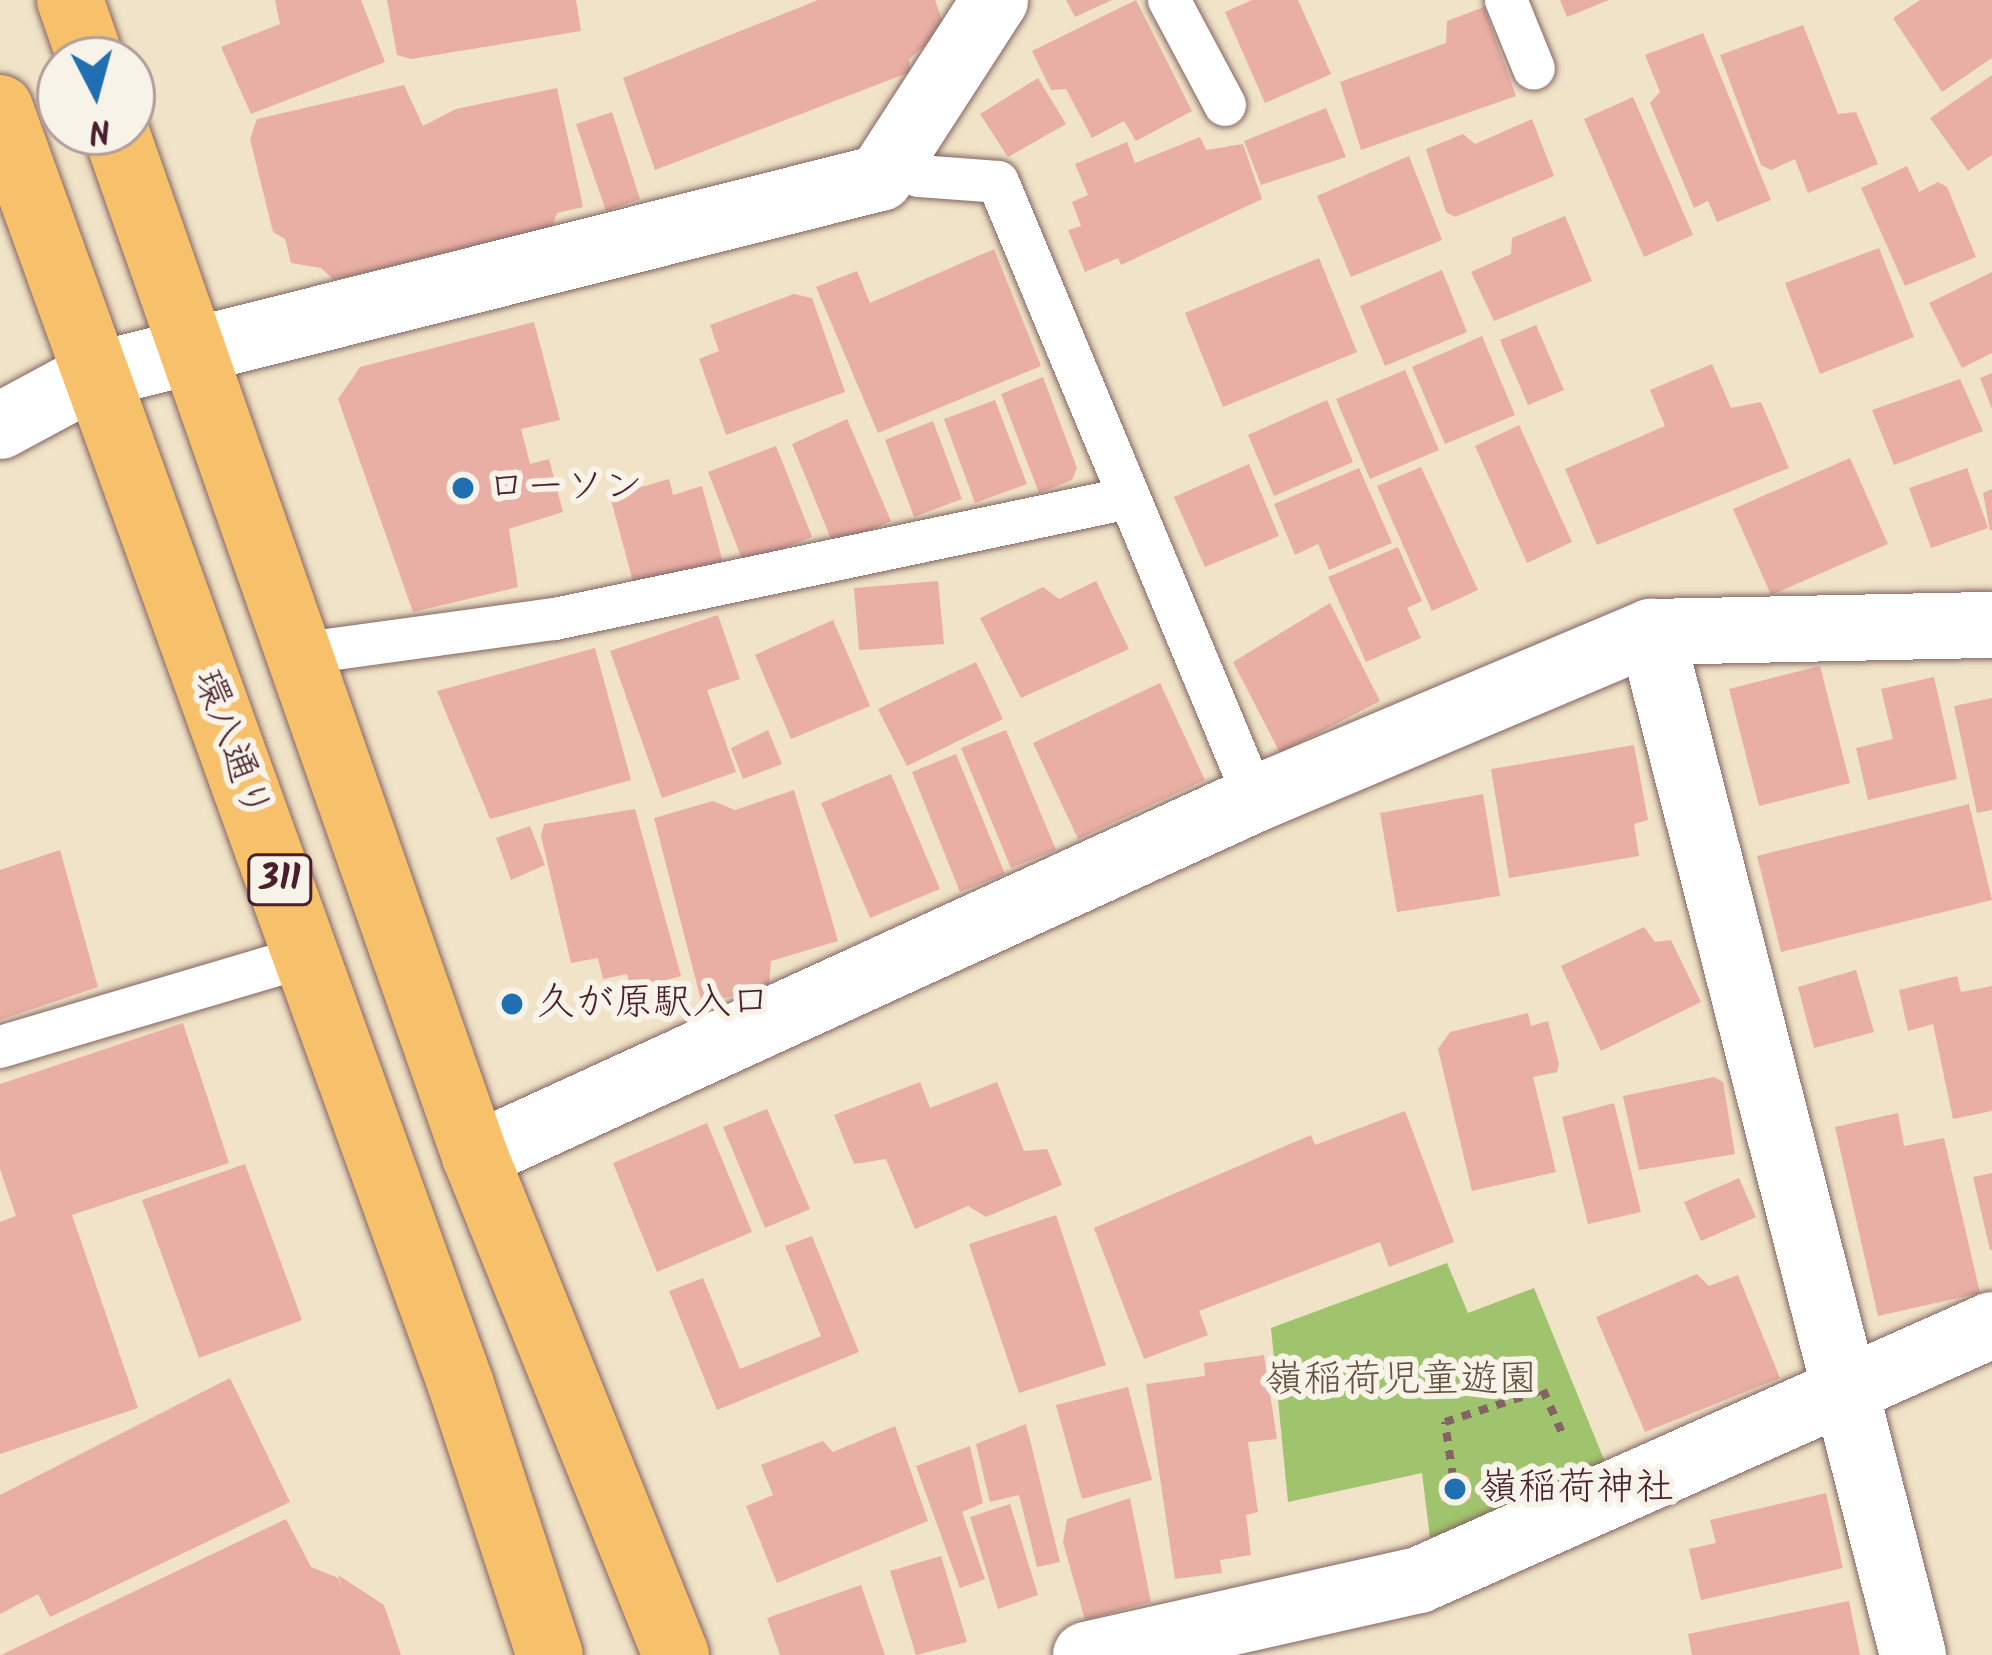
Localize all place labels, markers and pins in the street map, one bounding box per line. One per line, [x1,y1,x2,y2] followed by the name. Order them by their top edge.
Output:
[487,465,643,511] place label: ローソン
[450,475,476,501] marker: ローソン
[536,981,770,1027] place label: 久が原駅入口
[499,991,525,1017] marker: 久が原駅入口
[1479,1466,1674,1512] place label: 嶺稲荷神社
[1442,1476,1468,1502] marker: 嶺稲荷神社

